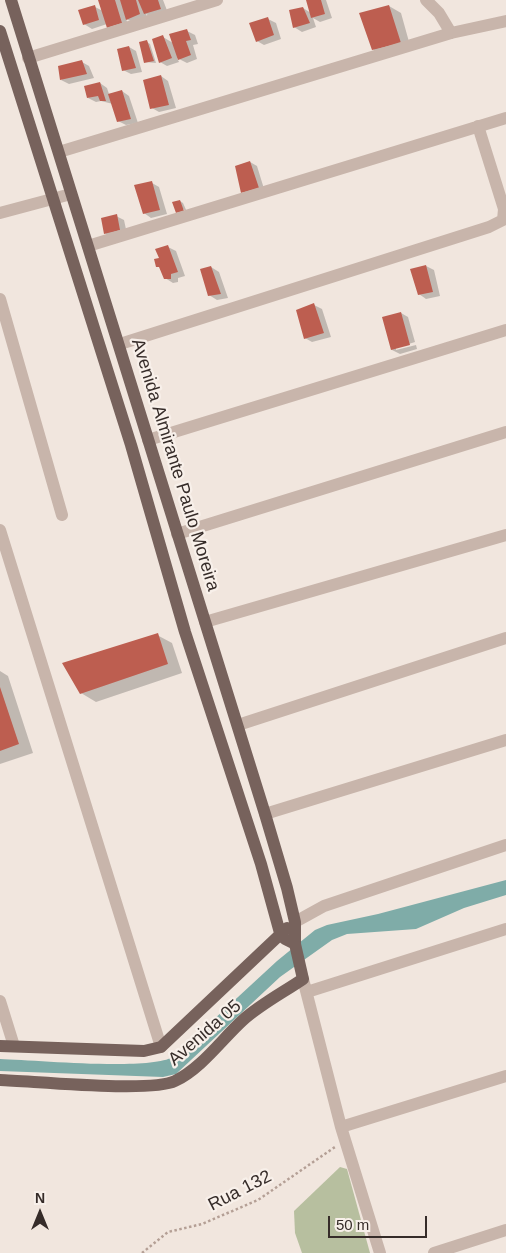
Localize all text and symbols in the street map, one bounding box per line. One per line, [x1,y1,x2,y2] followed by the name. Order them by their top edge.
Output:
[126,336,224,594] street label: Avenida Almirante Paulo Moreira
[164,995,246,1071] street label: Avenida 05
[205,1166,275,1216] street label: Rua 132
[15,1188,65,1238] north arrow
[35,1190,45,1206] text: N
[331,1206,430,1238] scale bar
[336,1216,369,1233] text: 50 m

